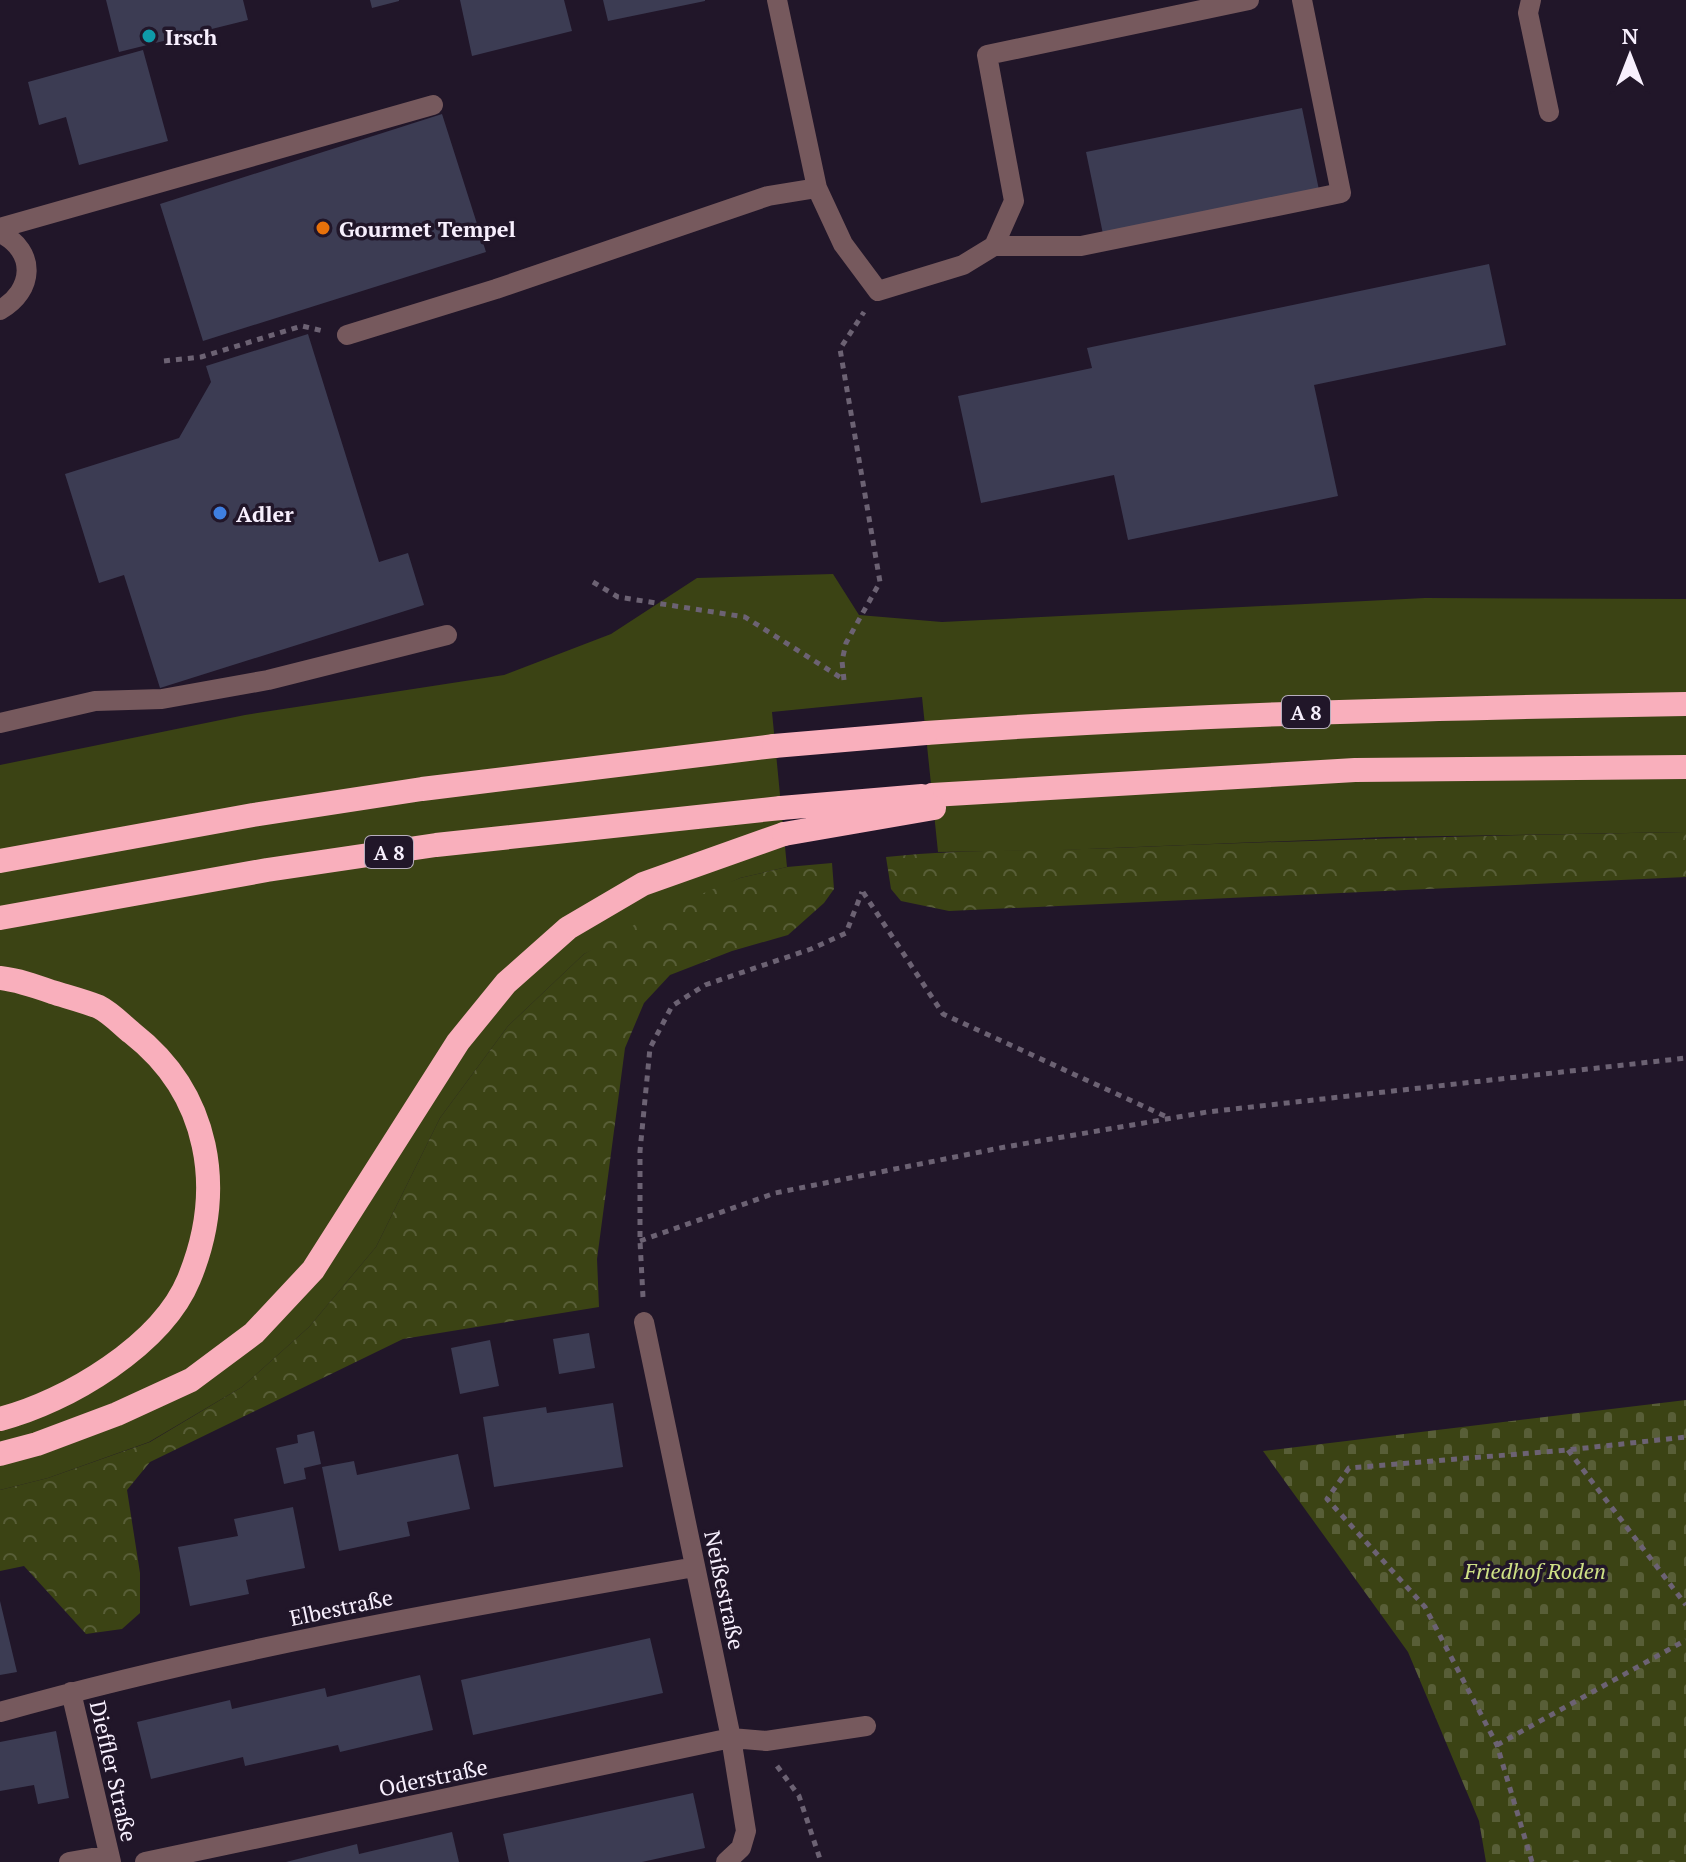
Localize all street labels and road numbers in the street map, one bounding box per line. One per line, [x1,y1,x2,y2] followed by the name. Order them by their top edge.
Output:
[1282,696,1330,728] road number: A 8
[365,836,413,868] road number: A 8
[698,1528,752,1652] street label: Neißestraße
[287,1582,395,1632] street label: Elbestraße
[84,1698,144,1844] street label: Dieffler Straße
[376,1751,490,1803] street label: Oderstraße

